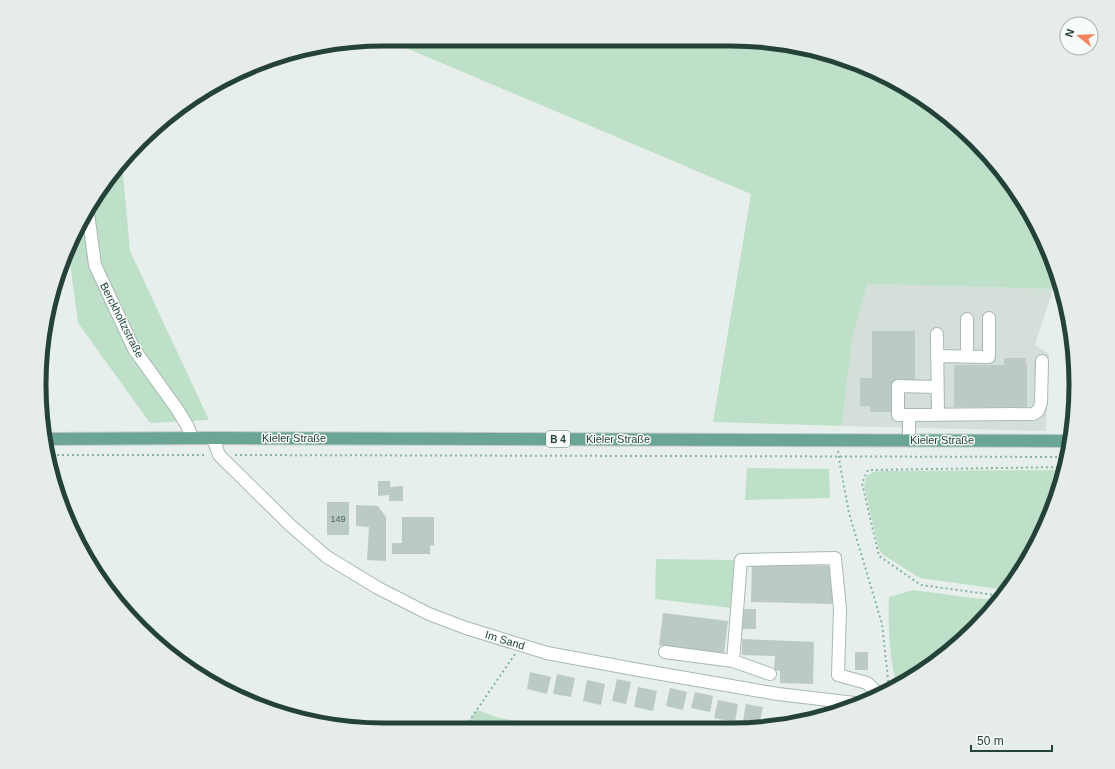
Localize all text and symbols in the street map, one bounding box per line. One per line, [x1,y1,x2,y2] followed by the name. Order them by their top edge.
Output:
[1059,16,1099,56] north arrow
[1063,27,1076,39] text: N
[98,281,146,359] street label: Berckholtzstraße
[546,431,570,447] road number: B 4
[262,432,326,444] street label: Kieler Straße
[586,433,650,445] street label: Kieler Straße
[910,434,974,446] street label: Kieler Straße
[330,514,346,524] house number: 149
[484,628,526,652] street label: Im Sand
[971,727,1052,753] scale bar
[977,734,1004,748] text: 50 m

